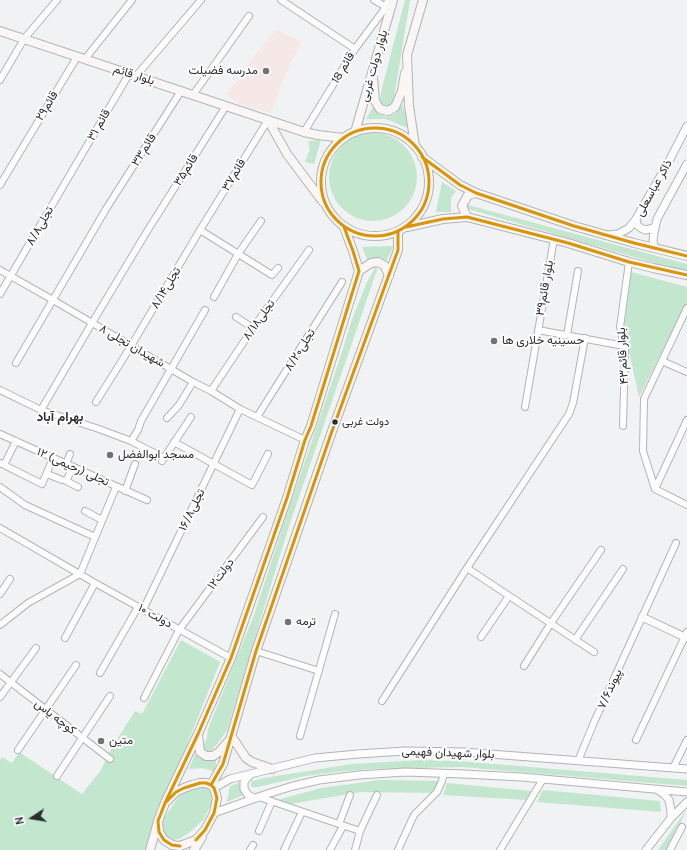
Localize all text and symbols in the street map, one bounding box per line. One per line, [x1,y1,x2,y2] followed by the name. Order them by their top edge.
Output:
[357,28,391,104] street label: بلوار دولت غربی
[328,50,358,86] street label: 18 قائم
[112,62,156,88] street label: بلوار قائم
[188,64,258,78] place label: مدرسه فضیلت
[261,66,271,76] marker: مدرسه فضیلت
[33,89,61,123] street label: قائم۲۹
[84,107,114,143] street label: قائم ۳۱
[128,131,160,169] street label: قائم۳۳
[171,151,201,189] street label: قائم۳۵
[219,156,249,194] street label: قائم۳۷
[632,157,676,219] street label: ذاکر عباسعلی
[23,204,57,248] street label: تجلی۸/۸
[533,259,557,317] street label: بلوار قائم۳۹
[148,265,184,311] street label: تجلی۸‌/۱۴
[240,297,278,343] street label: تجلی۸/۱۸
[97,321,167,371] street label: شهیدان تجلی ۸
[281,326,319,374] street label: تجلی۸/۲۰
[614,327,632,385] street label: بلوار قائم۴۳
[502,334,584,348] place label: حسینیه خلاری ها
[489,336,499,346] marker: حسینیه خلاری ها
[37,409,83,425] district label: بهرام آباد
[342,415,389,429] place label: دولت غربی
[330,417,340,427] marker: دولت غربی
[35,445,111,489] street label: ۱۲ تجلی (رحیمی)
[118,448,194,462] place label: مسجد ابوالفضل
[105,450,115,460] marker: مسجد ابوالفضل
[176,487,208,533] street label: تجلی۱۶/۸
[205,556,237,592] street label: ۱۲دولت
[135,601,175,631] street label: ۱۰ دولت
[296,615,316,629] place label: ترمه
[283,617,293,627] marker: ترمه
[595,667,625,711] street label: پیوند۷/۶
[31,696,79,738] street label: کوچه یاس
[109,734,133,748] place label: متین
[96,736,106,746] marker: متین
[401,744,495,762] street label: بلوار شهیدان فهیمی
[12,798,52,838] north arrow
[13,815,27,826] text: N

